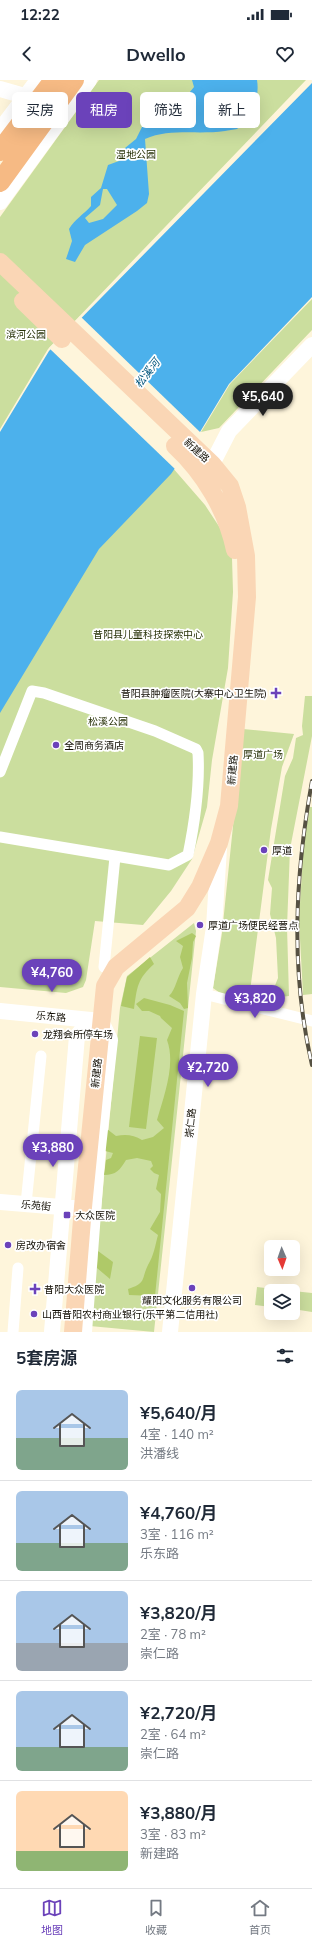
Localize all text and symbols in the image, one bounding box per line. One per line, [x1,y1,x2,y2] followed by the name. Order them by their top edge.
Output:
[20,5,60,24] text: 12:22
[16,43,38,65] icon: back
[126,43,186,66] text: Dwello
[274,43,296,65] icon: heart
[12,92,68,128] chip: 买房
[76,92,132,128] chip: 租房
[140,92,196,128] chip: 筛选
[204,92,260,128] chip: 新上
[116,148,156,161] park label: 湿地公园
[6,328,46,341] park label: 滨河公园
[131,354,164,390] water label: 松溪河
[230,383,296,417] pin: ¥5,640
[242,388,284,404] text: ¥5,640
[181,436,212,465] street label: 新建路
[93,628,203,641] park label: 昔阳县儿童科技探索中心
[121,687,267,700] place label: 昔阳县肿瘤医院(大寨中心卫生院)
[270,687,282,699] marker: 昔阳县肿瘤医院(大寨中心卫生院)
[88,715,128,728] park label: 松溪公园
[64,739,124,752] place label: 全周商务酒店
[51,740,61,750] marker: 全周商务酒店
[243,748,283,761] park label: 厚道广场
[225,755,240,786] street label: 新建路
[272,844,292,857] place label: 厚道
[259,845,269,855] marker: 厚道
[208,919,298,932] place label: 厚道广场便民经营点
[195,920,205,930] marker: 厚道广场便民经营点
[19,959,85,993] pin: ¥4,760
[31,964,73,980] text: ¥4,760
[222,985,288,1019] pin: ¥3,820
[234,990,276,1006] text: ¥3,820
[35,1009,66,1024] street label: 乐东路
[43,1028,113,1041] place label: 龙翔会所停车场
[30,1029,40,1039] marker: 龙翔会所停车场
[175,1054,241,1088] pin: ¥2,720
[88,1057,105,1089] street label: 新建路
[187,1059,229,1075] text: ¥2,720
[182,1107,199,1139] street label: 崇仁路
[20,1134,86,1168] pin: ¥3,880
[32,1139,74,1155] text: ¥3,880
[20,1198,51,1213] street label: 乐苑街
[75,1209,115,1222] place label: 大众医院
[62,1210,72,1220] marker: 大众医院
[16,1239,66,1252] place label: 房改办宿舍
[3,1240,13,1250] marker: 房改办宿舍
[264,1240,300,1276] north arrow
[264,1240,300,1320] map controls
[29,1283,41,1295] marker: 昔阳大众医院
[44,1283,104,1296] place label: 昔阳大众医院
[187,1283,197,1293] marker: 耀阳文化服务有限公司
[264,1284,300,1320] button: layers
[142,1294,242,1307] place label: 耀阳文化服务有限公司
[42,1308,218,1321] place label: 山西昔阳农村商业银行(乐平第二信用社)
[29,1309,39,1319] marker: 山西昔阳农村商业银行(乐平第二信用社)
[274,1345,296,1367] icon: filters
[16,1347,77,1368] text: 5套房源
[140,1402,218,1423] text: ¥5,640/月
[48,1406,96,1454] icon: home
[140,1426,214,1442] text: 4室 · 140 m²
[140,1445,179,1461] text: 洪潘线
[140,1502,218,1523] text: ¥4,760/月
[48,1507,96,1555] icon: home
[140,1526,214,1542] text: 3室 · 116 m²
[140,1545,179,1561] text: 乐东路
[140,1602,218,1623] text: ¥3,820/月
[48,1607,96,1655] icon: home
[140,1626,206,1642] text: 2室 · 78 m²
[140,1645,179,1661] text: 崇仁路
[140,1702,218,1723] text: ¥2,720/月
[48,1707,96,1755] icon: home
[140,1726,206,1742] text: 2室 · 64 m²
[140,1745,179,1761] text: 崇仁路
[140,1802,218,1823] text: ¥3,880/月
[48,1807,96,1855] icon: home
[140,1826,206,1842] text: 3室 · 83 m²
[140,1845,179,1861] text: 新建路
[41,1897,63,1937] tab: 地图
[145,1897,167,1937] tab: 收藏
[249,1897,271,1937] tab: 首页

